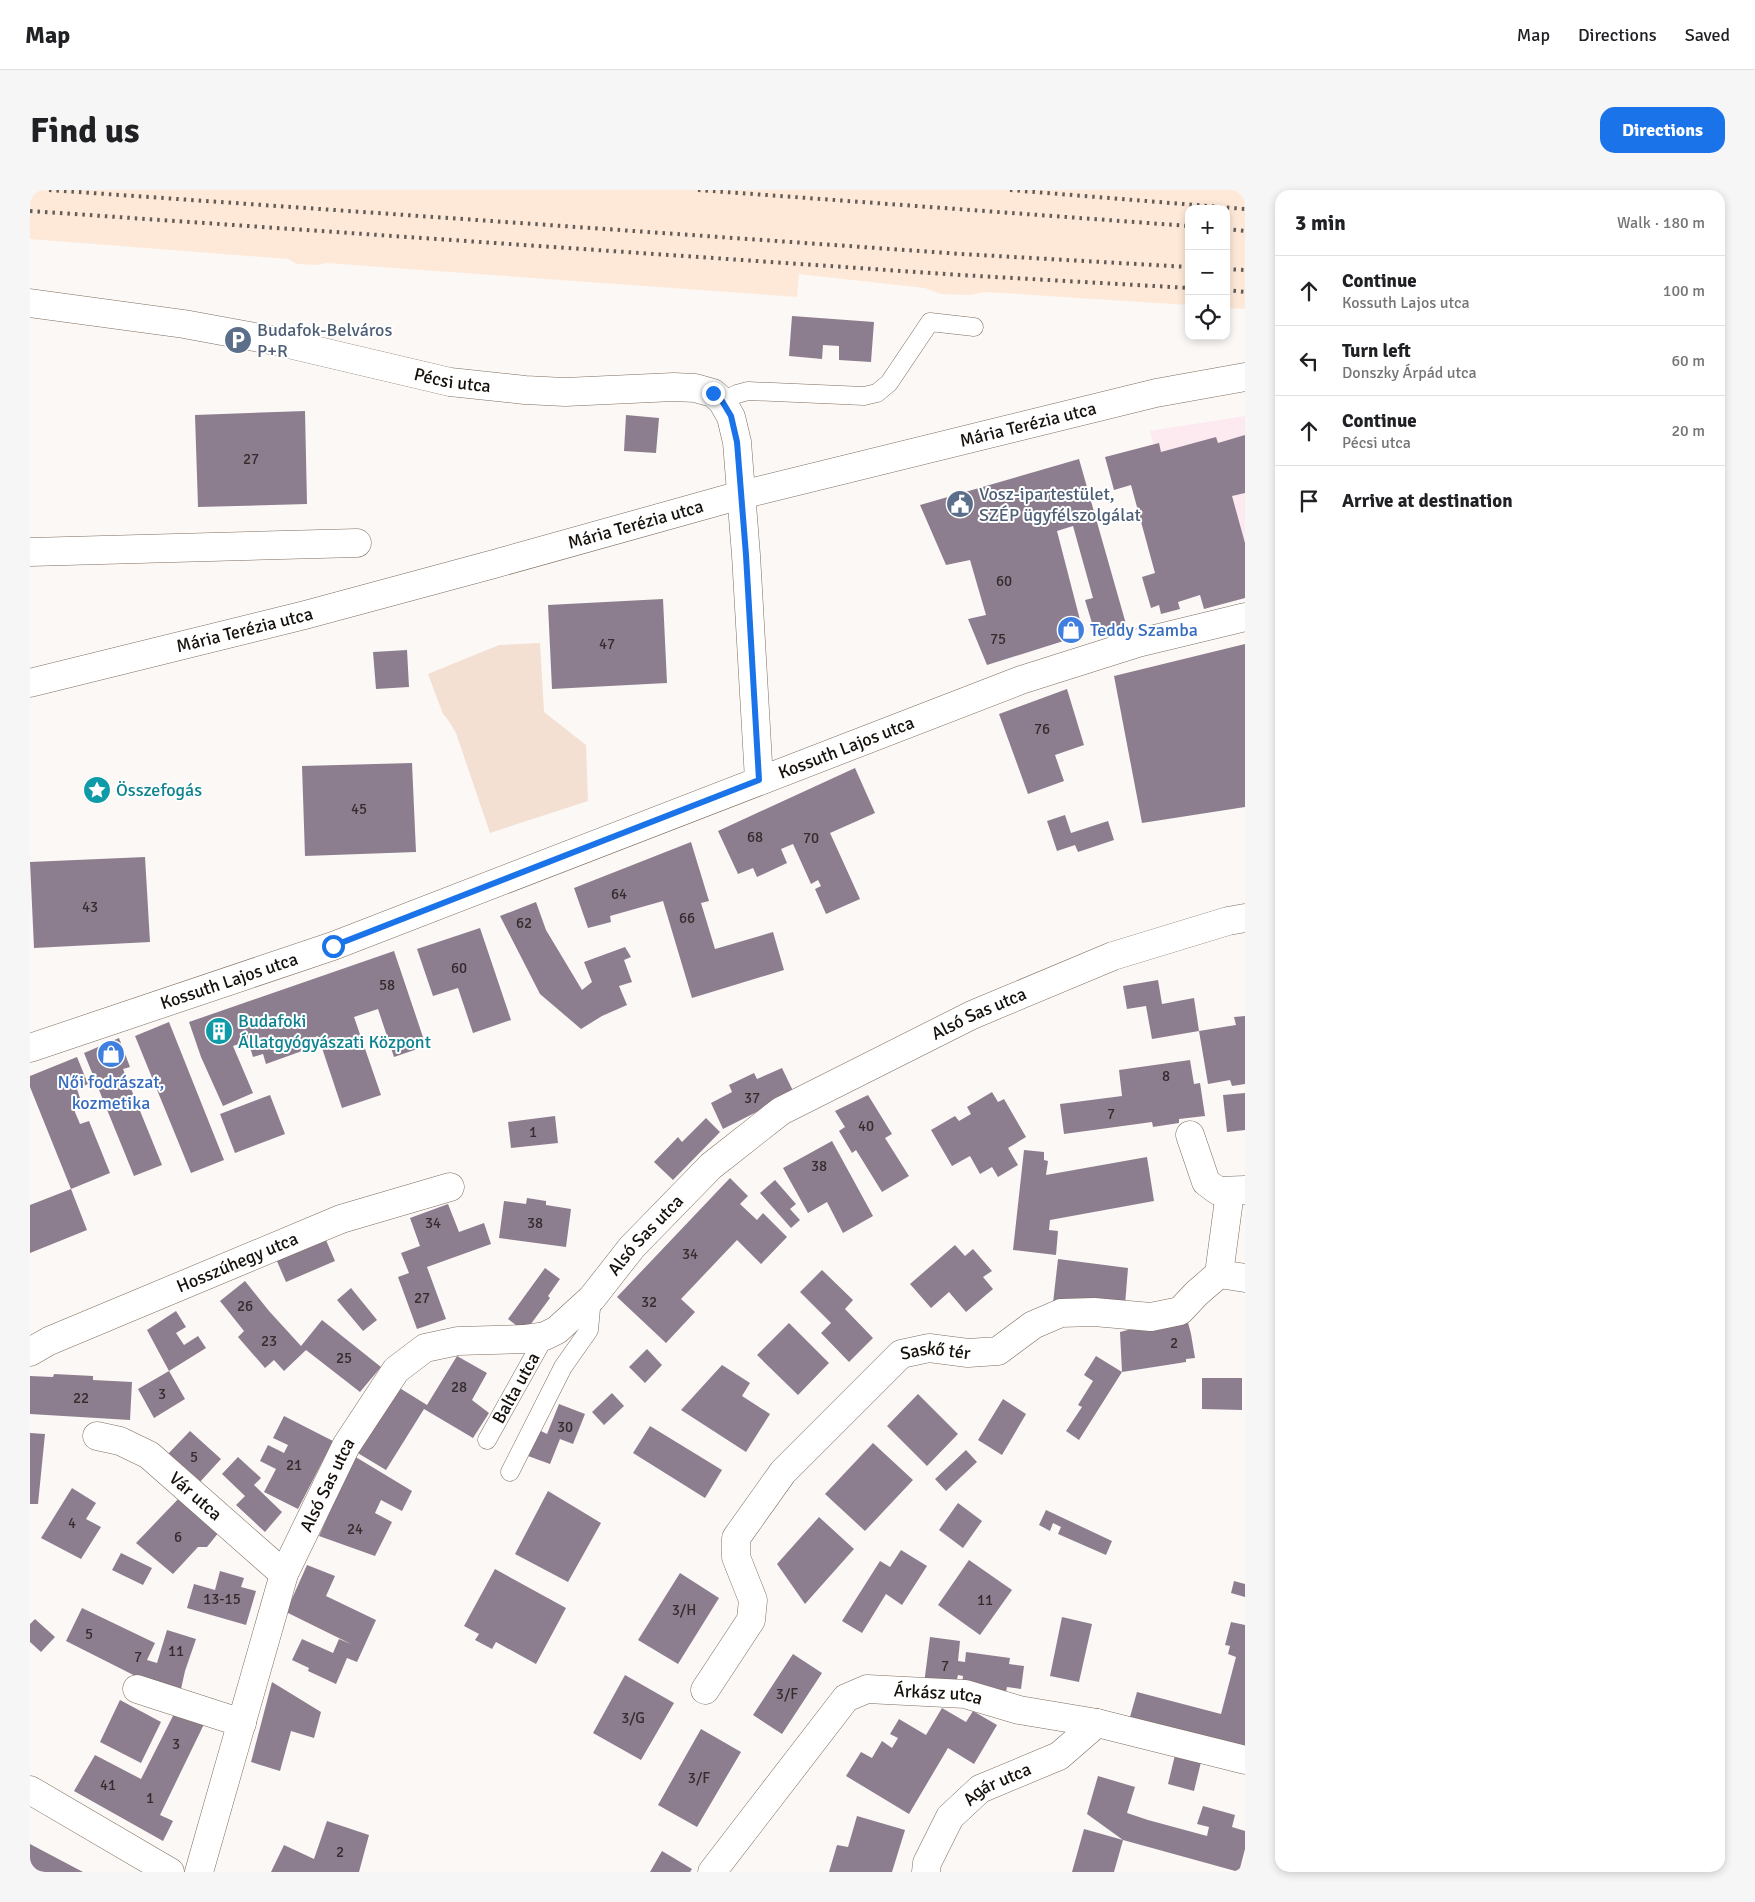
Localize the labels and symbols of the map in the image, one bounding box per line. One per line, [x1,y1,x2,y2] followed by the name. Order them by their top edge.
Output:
[257,319,392,362] place label: Budafok-Belváros P+R
[223,325,253,355] parking icon: Budafok-Belváros P+R
[412,363,492,397] street label: Pécsi utca
[702,382,725,405] route end
[957,397,1099,452] street label: Mária Terézia utca
[243,450,259,468] house number: 27
[979,483,1141,526] place label: Vosz-ipartestület, SZÉP ügyfélszolgálat
[945,489,975,519] public building icon: Vosz-ipartestület, SZÉP ügyfélszolgálat
[565,495,706,554] street label: Mária Terézia utca
[996,572,1012,590] house number: 60
[174,602,315,657] street label: Mária Terézia utca
[1056,615,1086,645] shop icon: Teddy Szamba
[1090,619,1198,641] place label: Teddy Szamba
[990,630,1006,648] house number: 75
[599,635,615,653] house number: 47
[775,711,917,784] street label: Kossuth Lajos utca
[1034,720,1050,738] house number: 76
[82,775,112,805] place icon: Összefogás
[116,779,202,801] place label: Összefogás
[351,800,367,818] house number: 45
[747,828,763,846] house number: 68
[803,829,819,847] house number: 70
[611,885,627,903] house number: 64
[82,898,98,916] house number: 43
[679,909,695,927] house number: 66
[516,914,532,932] house number: 62
[322,935,345,958] route start
[157,948,301,1014] street label: Kossuth Lajos utca
[451,959,467,977] house number: 60
[379,976,395,994] house number: 58
[928,982,1030,1045] street label: Alsó Sas utca
[238,1010,431,1053] place label: Budafoki Állatgyógyászati Központ
[204,1016,234,1046] building icon: Budafoki Állatgyógyászati Központ
[96,1039,126,1069] shop icon: Női fodrászat, kozmetika
[1162,1067,1170,1085] house number: 8
[58,1071,164,1114] place label: Női fodrászat, kozmetika
[744,1089,760,1107] house number: 37
[1107,1105,1115,1123] house number: 7
[858,1117,874,1135] house number: 40
[529,1123,537,1141] house number: 1
[811,1157,827,1175] house number: 38
[603,1190,688,1280] street label: Alsó Sas utca
[425,1214,441,1232] house number: 34
[527,1214,543,1232] house number: 38
[173,1227,301,1297] street label: Hosszúhegy utca
[682,1245,698,1263] house number: 34
[414,1289,430,1307] house number: 27
[641,1293,657,1311] house number: 32
[237,1297,253,1315] house number: 26
[261,1332,277,1350] house number: 23
[1170,1334,1178,1352] house number: 2
[898,1337,972,1365] street label: Saskő tér
[336,1349,352,1367] house number: 25
[487,1349,545,1427] street label: Balta utca
[451,1378,467,1396] house number: 28
[158,1385,166,1403] house number: 3
[73,1389,89,1407] house number: 22
[557,1418,573,1436] house number: 30
[295,1433,360,1535] street label: Alsó Sas utca
[190,1448,198,1466] house number: 5
[286,1456,302,1474] house number: 21
[165,1467,227,1525] street label: Vár utca
[68,1514,76,1532] house number: 4
[347,1520,363,1538] house number: 24
[174,1528,182,1546] house number: 6
[203,1590,241,1608] house number: 13-15
[977,1591,993,1609] house number: 11
[672,1601,696,1619] house number: 3/H
[85,1625,93,1643] house number: 5
[168,1642,184,1660] house number: 11
[134,1648,142,1666] house number: 7
[941,1657,949,1675] house number: 7
[893,1679,985,1710] street label: Árkász utca
[776,1685,798,1703] house number: 3/F
[621,1709,645,1727] house number: 3/G
[172,1735,180,1753] house number: 3
[958,1758,1034,1810] street label: Agár utca
[688,1769,710,1787] house number: 3/F
[100,1776,116,1794] house number: 41
[146,1789,154,1807] house number: 1
[336,1843,344,1861] house number: 2

